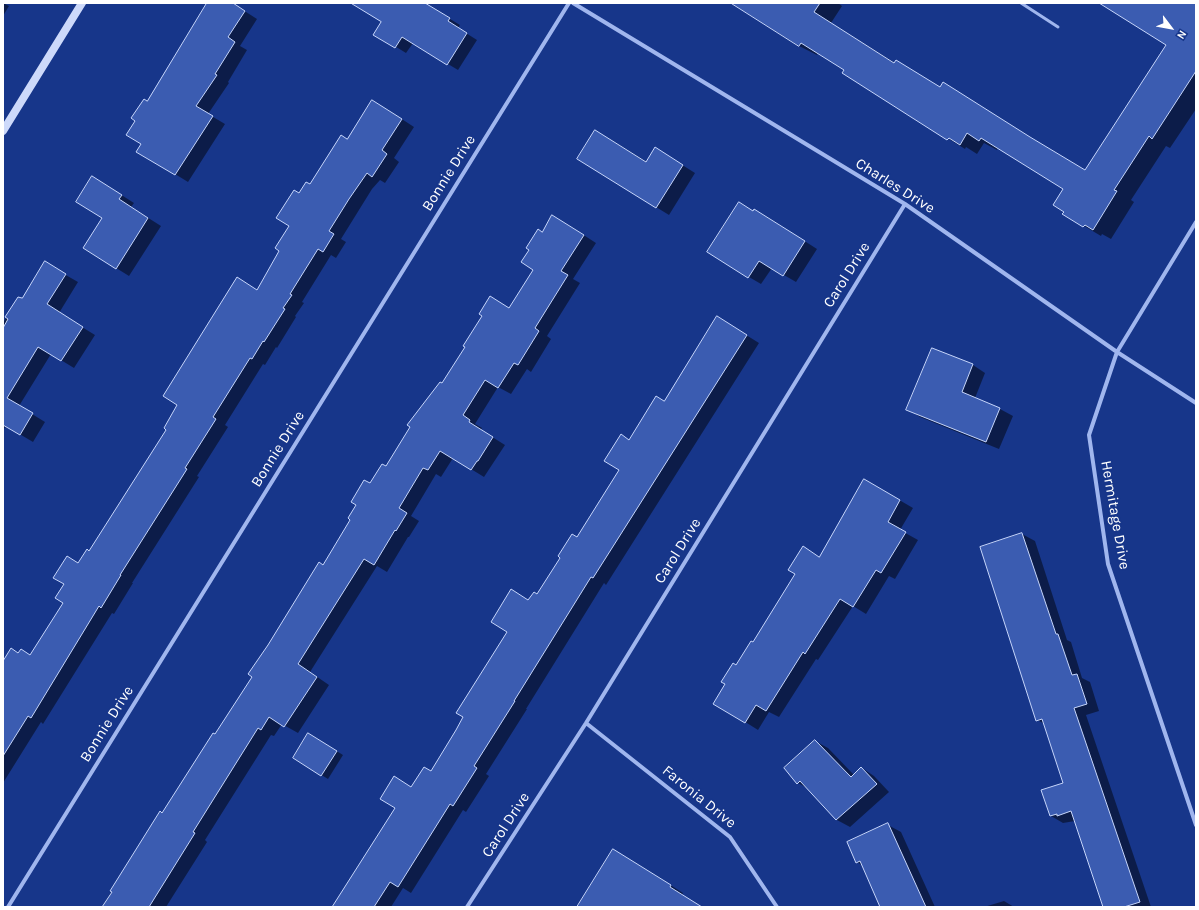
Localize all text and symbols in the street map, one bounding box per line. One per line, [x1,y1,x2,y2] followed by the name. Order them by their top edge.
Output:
[1151,8,1191,48] north arrow
[1174,28,1189,41] text: N
[418,132,480,214] street label: Bonnie Drive
[852,154,938,218] street label: Charles Drive
[820,239,874,311] street label: Carol Drive
[247,408,309,490] street label: Bonnie Drive
[1097,459,1133,571] street label: Hermitage Drive
[651,515,705,587] street label: Carol Drive
[76,683,138,765] street label: Bonnie Drive
[658,762,740,832] street label: Faronia Drive
[478,789,534,861] street label: Carol Drive

